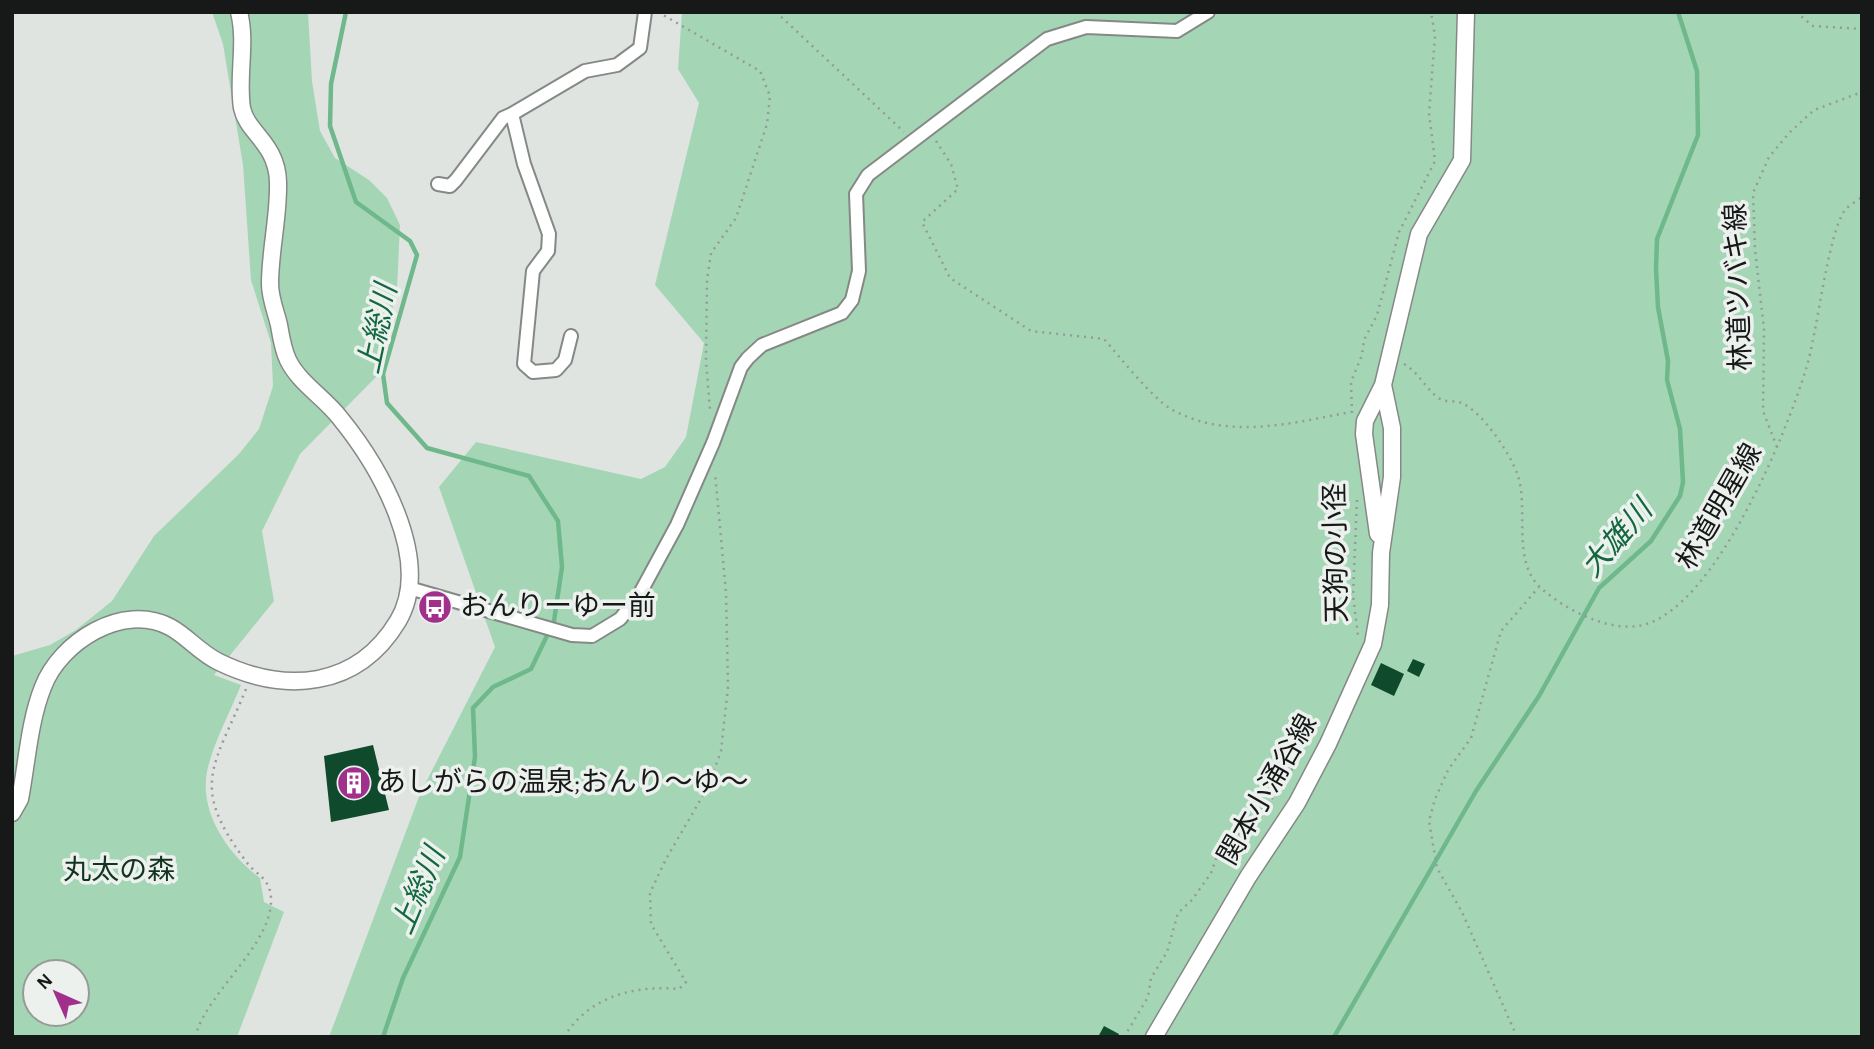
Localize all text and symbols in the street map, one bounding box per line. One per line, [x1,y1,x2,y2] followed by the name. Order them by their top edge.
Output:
[1720,203,1756,372] street label: 林道ツバキ線
[352,279,403,376] water label: 上総川
[1671,438,1767,575] street label: 林道明星線
[1320,483,1352,623] street label: 天狗の小径
[1575,492,1660,583] water label: 大雄川
[416,588,454,626] bus stop icon: おんりーゆー前
[460,591,656,621] place label: おんりーゆー前
[1212,709,1322,870] street label: 関本小涌谷線
[335,764,373,802] building icon: あしがらの温泉;おんり〜ゆ〜
[378,767,748,797] place label: あしがらの温泉;おんり〜ゆ〜
[386,840,452,938] water label: 上総川
[63,855,175,885] park label: 丸太の森
[21,958,91,1028] north arrow
[34,971,56,993] text: N

